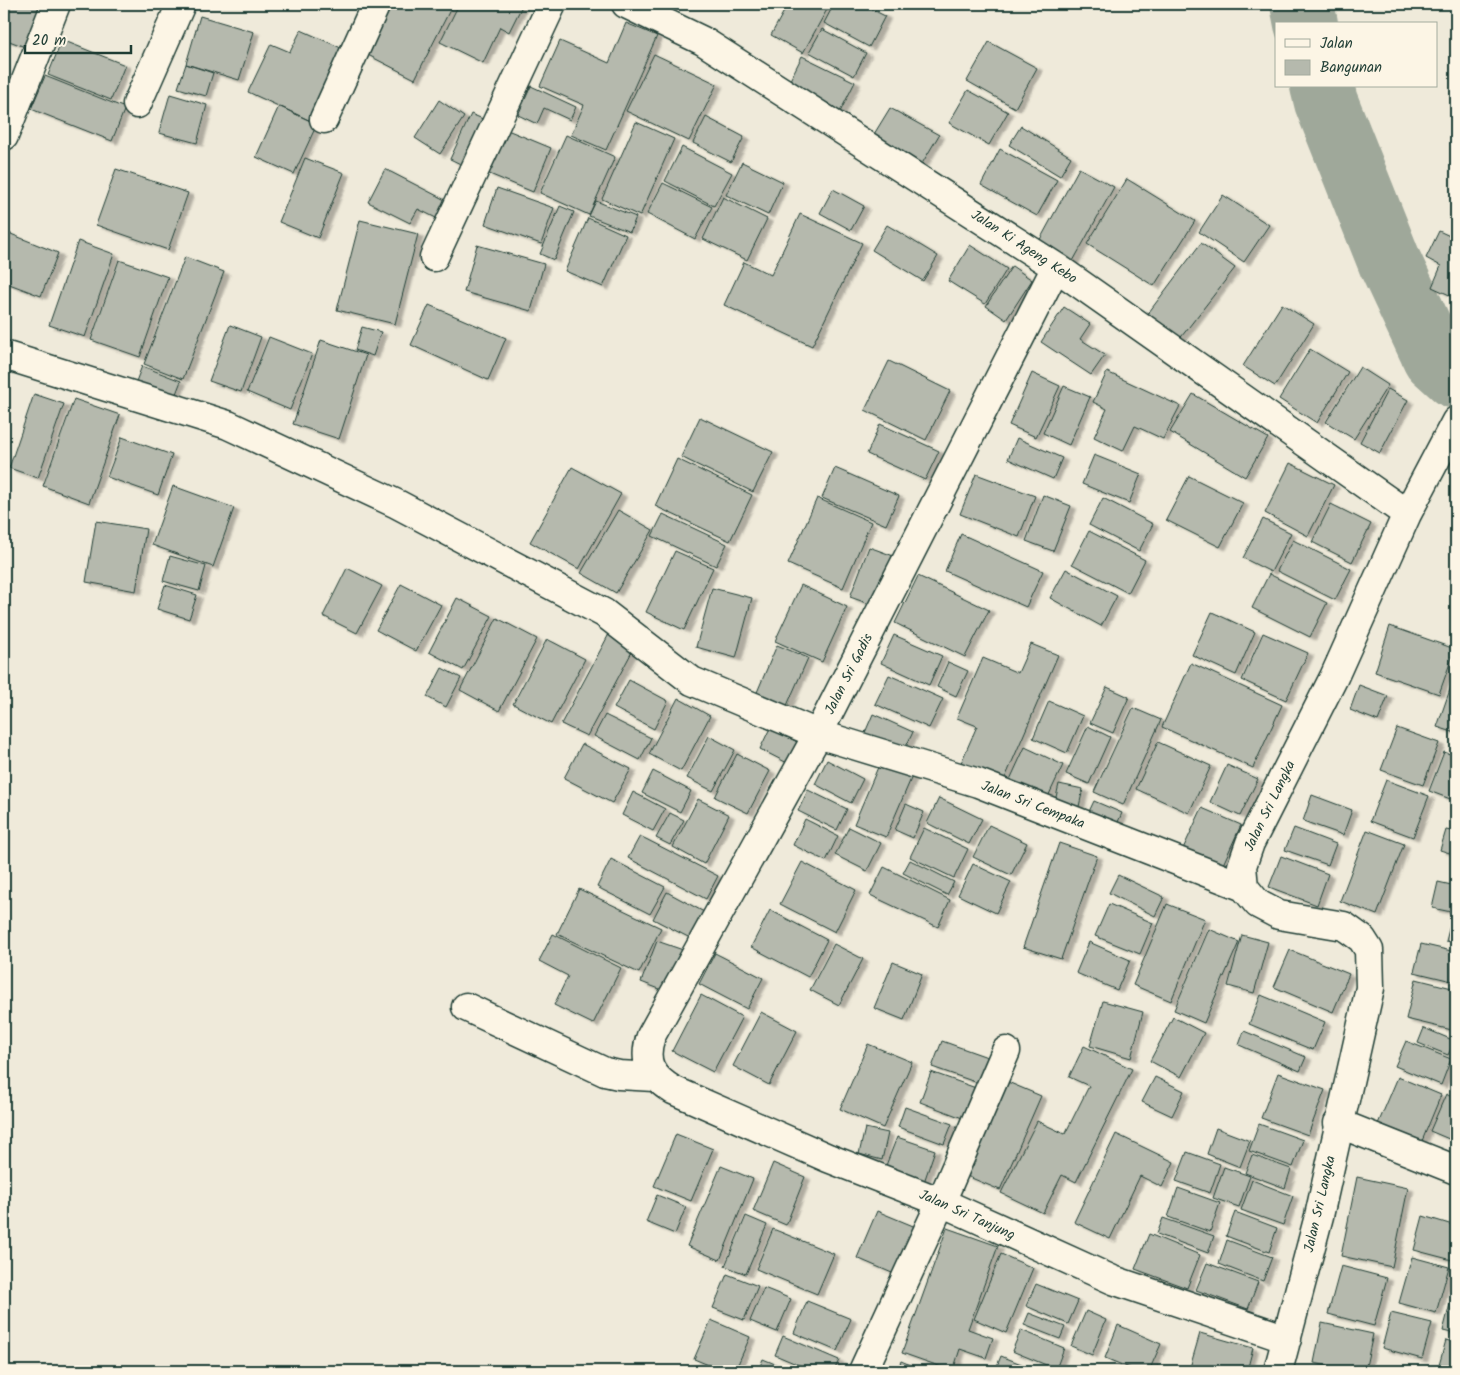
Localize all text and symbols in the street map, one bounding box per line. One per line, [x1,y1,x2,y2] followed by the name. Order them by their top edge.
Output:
[25,22,131,54] scale bar
[1275,22,1438,88] legend
[32,29,66,53] text: 20 m
[1320,32,1353,56] text: Jalan
[1320,56,1382,80] text: Bangunan
[966,204,1082,290] street label: Jalan Ki Ageng Kebo
[819,630,879,718] street label: Jalan Sri Gadis
[1238,757,1302,855] street label: Jalan Sri Langka
[978,775,1088,835] street label: Jalan Sri Cempaka
[1298,1153,1342,1255] street label: Jalan Sri Langka
[915,1184,1019,1246] street label: Jalan Sri Tanjung

